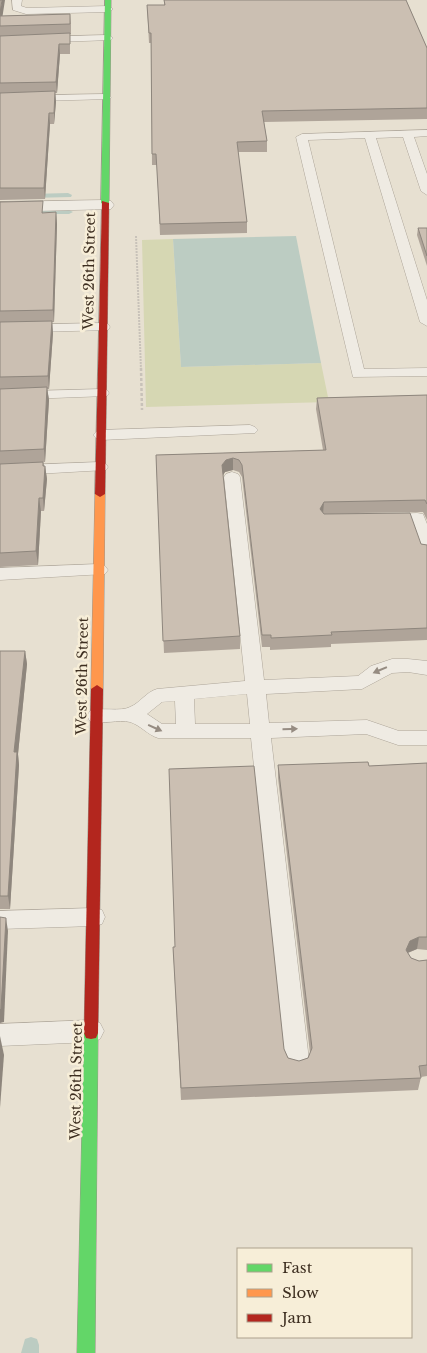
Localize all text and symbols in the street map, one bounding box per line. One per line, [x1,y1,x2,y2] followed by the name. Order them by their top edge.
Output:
[79,211,99,331] street label: West 26th Street
[72,616,92,736] street label: West 26th Street
[373,666,387,674] one-way arrow
[148,724,162,732] one-way arrow
[283,725,299,733] one-way arrow
[66,1021,86,1141] street label: West 26th Street
[237,1248,412,1338] legend
[282,1258,313,1277] text: Fast
[282,1283,319,1302] text: Slow
[280,1308,312,1327] text: Jam

